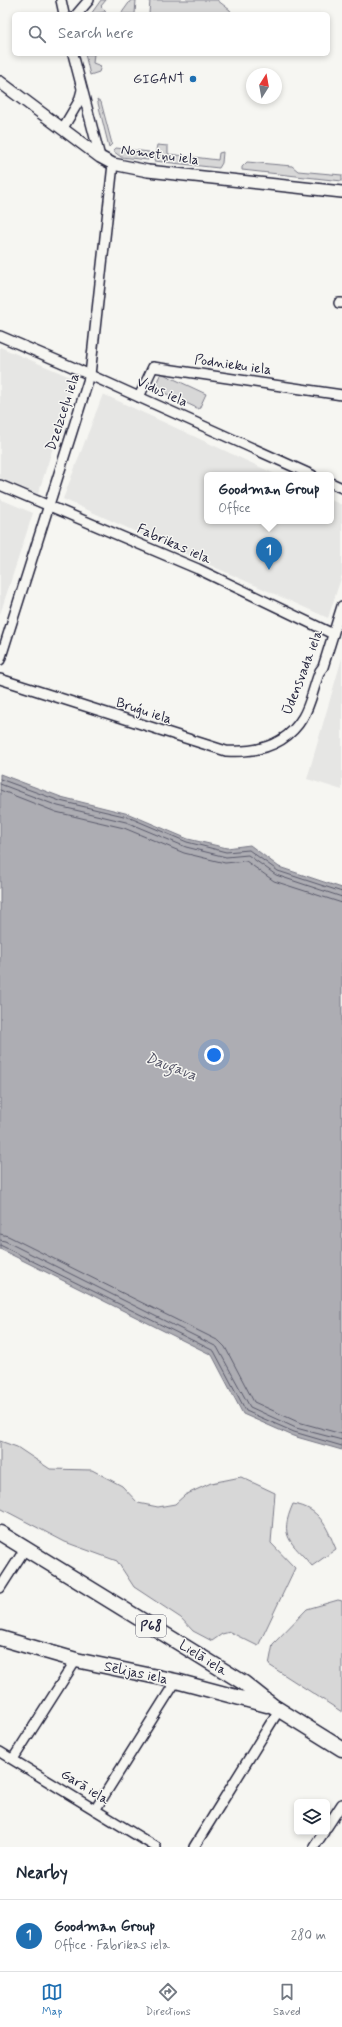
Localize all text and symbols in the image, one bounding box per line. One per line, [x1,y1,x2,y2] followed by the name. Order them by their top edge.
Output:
[12,12,330,56] search box
[26,23,48,45] icon: search
[58,24,134,44] text: Search here
[246,68,282,104] north arrow
[133,70,185,88] place label: GIGANT
[188,74,198,84] marker: GIGANT
[120,141,200,169] street label: Nometņu iela
[193,351,273,379] street label: Podnieku iela
[42,371,84,453] street label: Dzelzceļu iela
[134,373,191,411] street label: Vidus iela
[204,472,334,524] popup
[218,480,320,500] text: Goodman Group
[218,500,251,517] text: Office
[134,520,214,569] street label: Fabrikas iela
[256,537,282,570] pin: 1
[279,626,328,717] street label: Ūdensvada iela
[114,694,174,728] street label: Bruģu iela
[204,1045,224,1065] your location
[142,1048,200,1088] water label: Daugava
[136,1615,166,1637] road number: P68
[176,1636,231,1680] street label: Lielā iela
[102,1657,170,1689] street label: Sēlijas iela
[57,1765,113,1809] street label: Garā iela
[294,1799,330,1835] map controls
[294,1799,330,1835] button: layers
[16,1862,68,1884] text: Nearby
[54,1917,155,1937] text: Goodman Group
[26,1927,32,1944] text: 1
[291,1927,326,1944] text: 280 m
[54,1937,170,1954] text: Office · Fabrikas iela
[41,1981,63,2019] tab: Map
[145,1981,191,2019] tab: Directions
[273,1981,301,2019] tab: Saved

